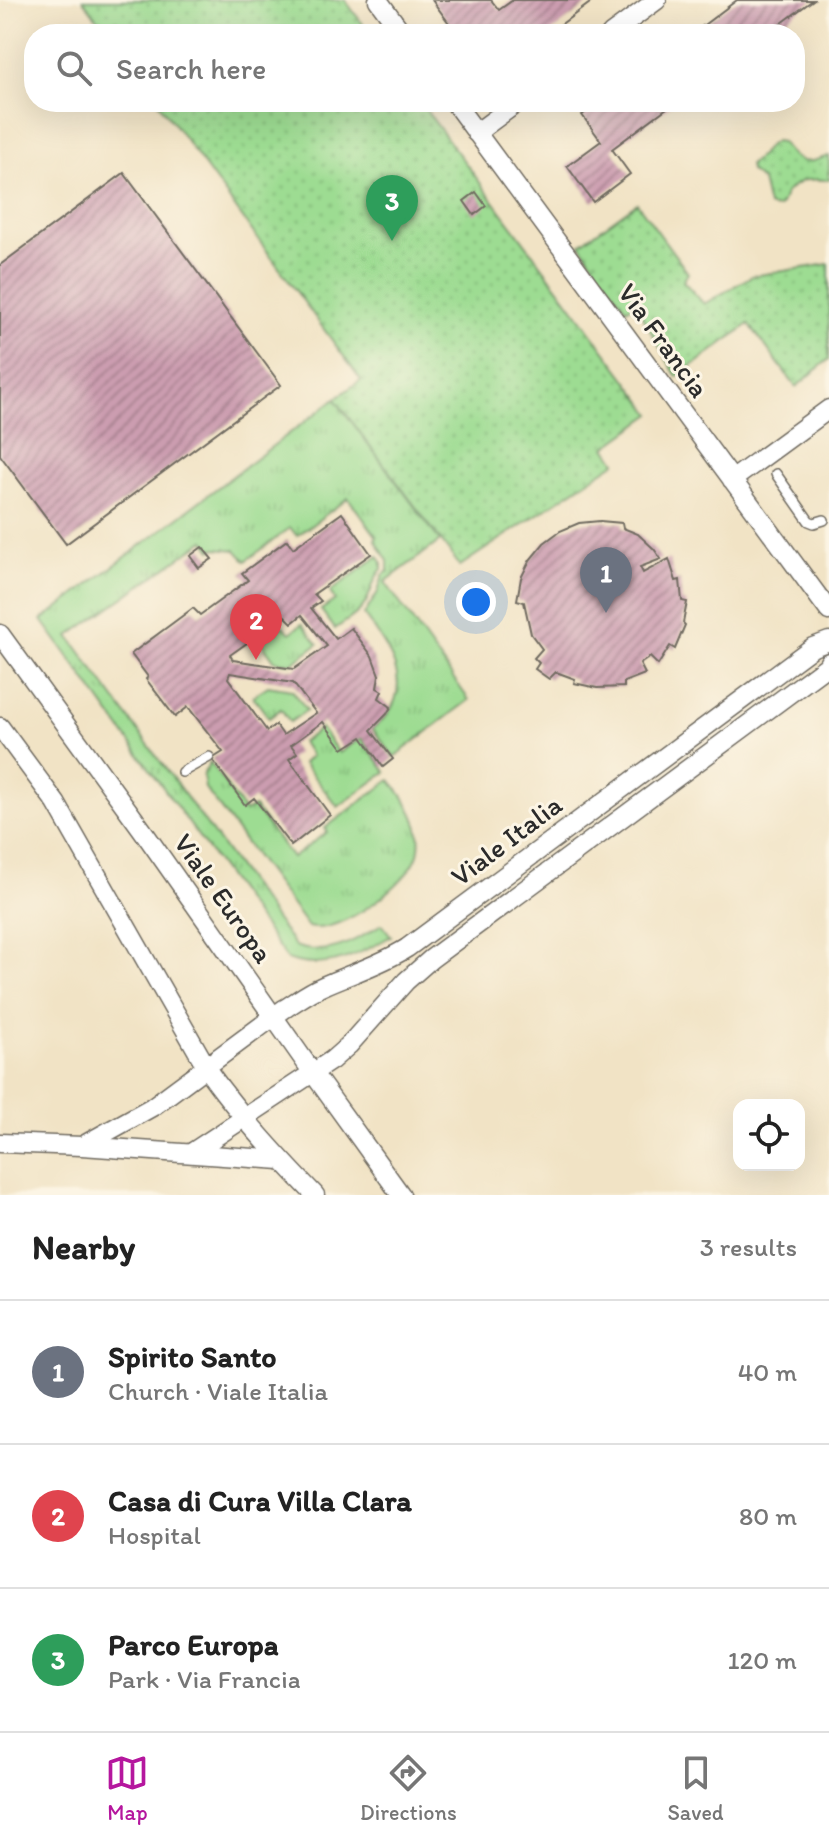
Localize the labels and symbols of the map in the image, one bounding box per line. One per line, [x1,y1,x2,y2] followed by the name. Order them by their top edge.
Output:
[366,175,418,241] pin: 3
[611,276,717,404] street label: Via Francia
[580,547,632,613] pin: 1
[456,582,496,622] your location
[230,594,282,660] pin: 2
[444,787,569,893] street label: Viale Italia
[167,827,281,970] street label: Viale Europa

